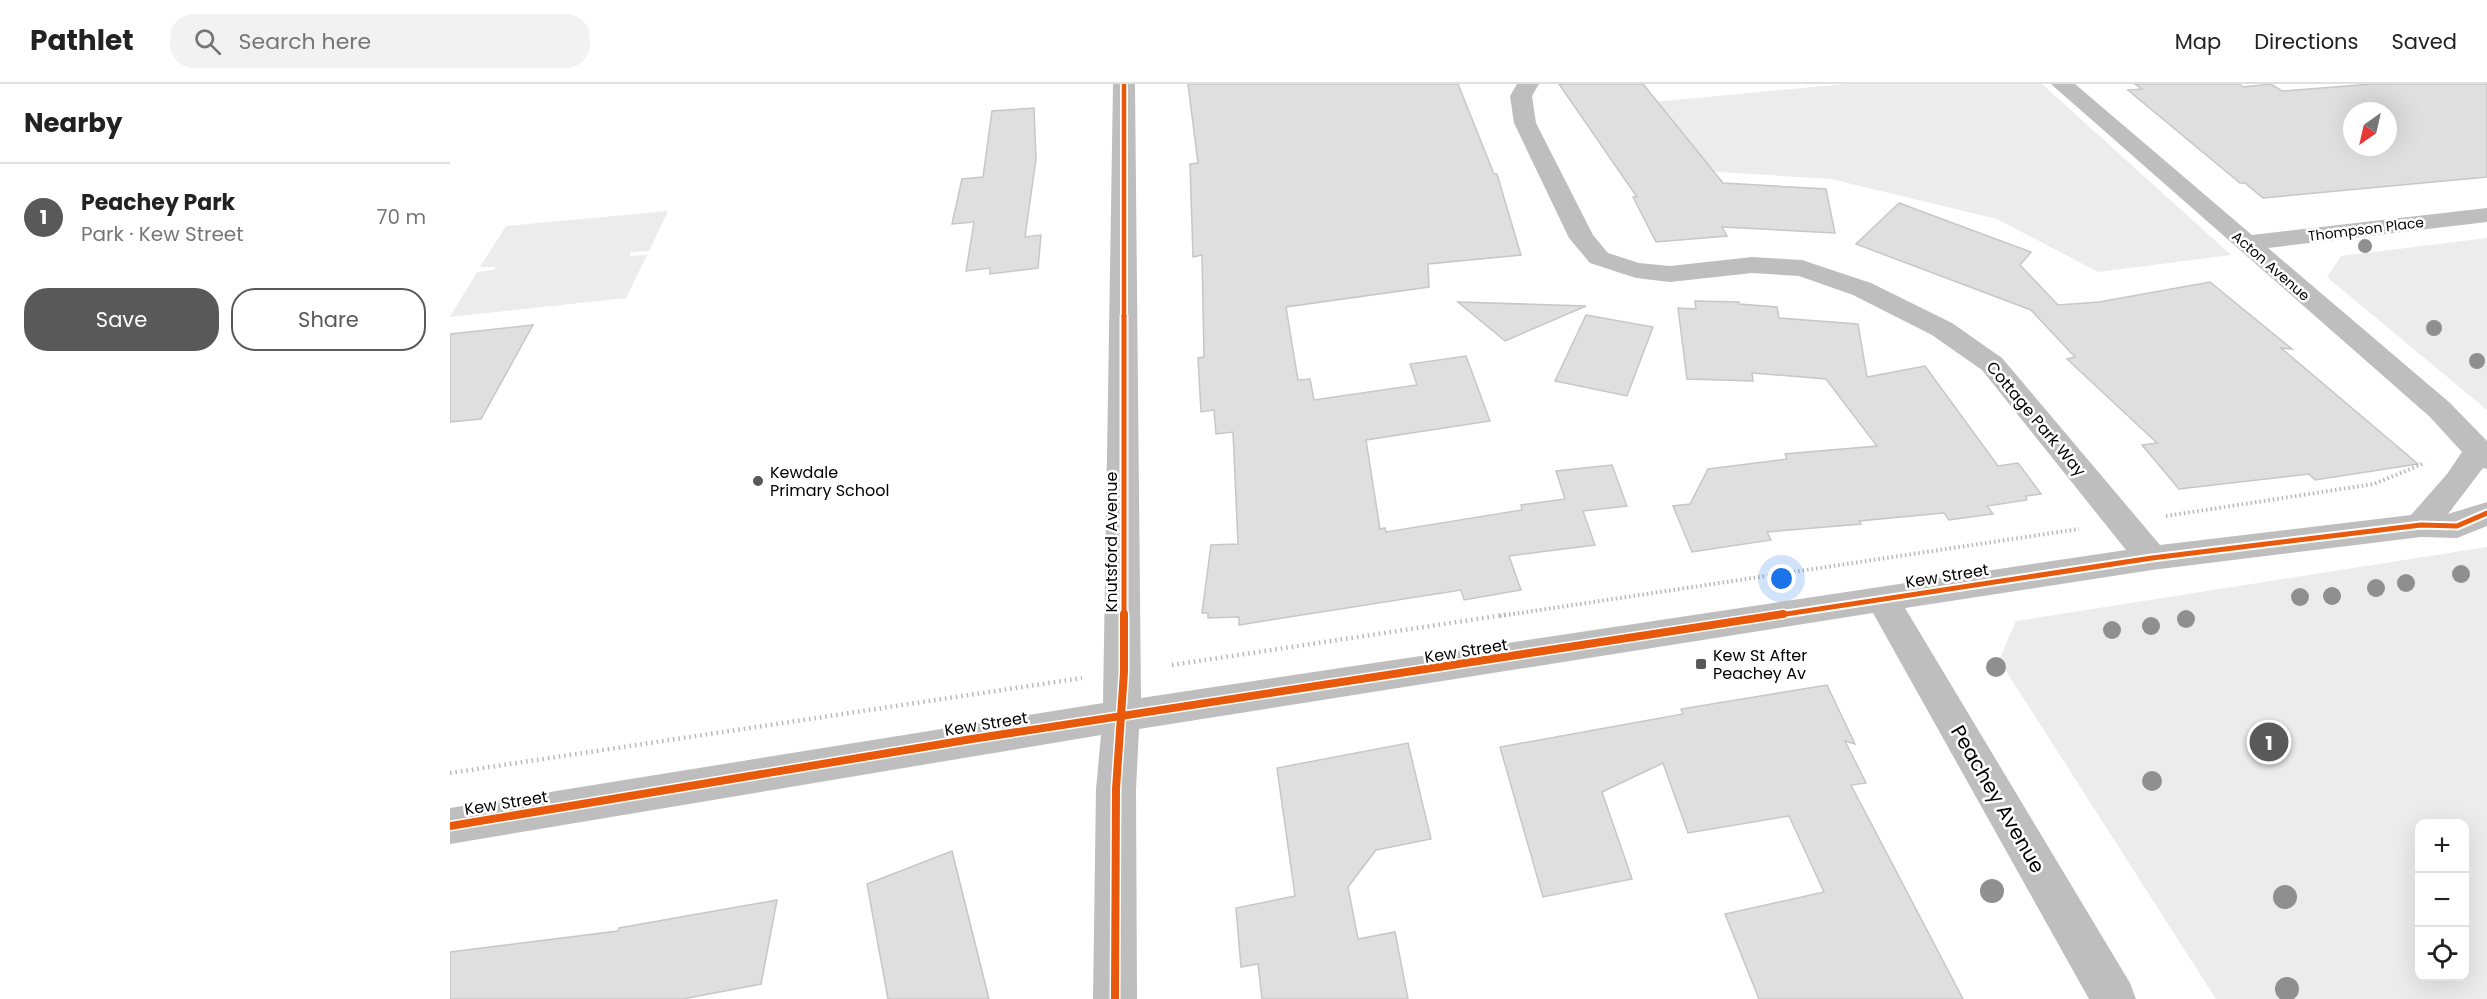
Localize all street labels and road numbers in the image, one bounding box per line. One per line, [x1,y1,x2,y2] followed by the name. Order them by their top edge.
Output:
[2307,212,2425,246] street label: Thompson Place
[2228,227,2314,306] street label: Acton Avenue
[1981,356,2091,482] street label: Cottage Park Way
[1100,471,1123,612] street label: Knutsford Avenue
[1904,558,1990,594] street label: Kew Street
[1423,633,1509,669] street label: Kew Street
[943,706,1029,742] street label: Kew Street
[1944,720,2052,878] street label: Peachey Avenue
[463,785,549,821] street label: Kew Street

